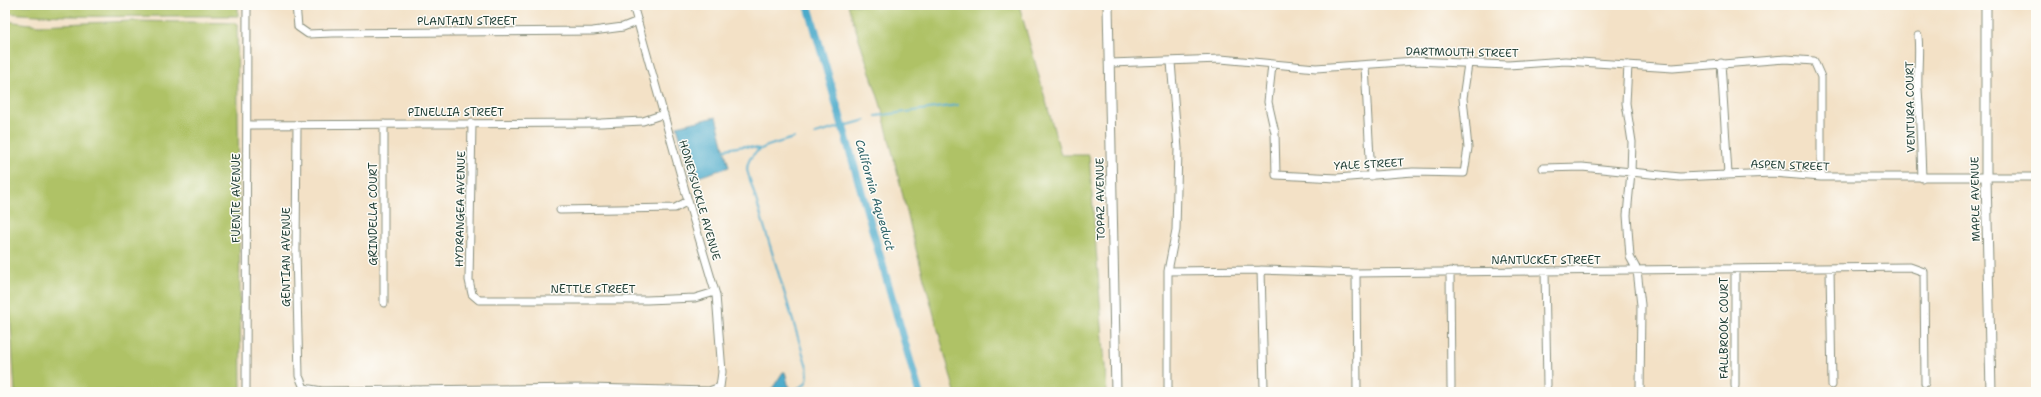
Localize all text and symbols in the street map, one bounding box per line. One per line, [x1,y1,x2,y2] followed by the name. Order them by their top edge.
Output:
[417,14,517,29] street label: PLANTAIN STREET
[1405,44,1519,61] street label: DARTMOUTH STREET
[1902,61,1919,153] street label: VENTURA COURT
[408,105,504,120] street label: PINELLIA STREET
[851,137,899,253] water label: California Aqueduct
[675,138,724,262] street label: HONEYSUCKLE AVENUE
[452,151,469,267] street label: HYDRANGEA AVENUE
[229,153,244,243] street label: FUENTE AVENUE
[1333,155,1405,174] street label: YALE STREET
[1967,156,1984,242] street label: MAPLE AVENUE
[1750,157,1830,174] street label: ASPEN STREET
[1092,158,1109,240] street label: TOPAZ AVENUE
[366,162,381,266] street label: GRINDELLA COURT
[279,207,294,307] street label: GENTIAN AVENUE
[1491,253,1601,268] street label: NANTUCKET STREET
[1717,277,1732,379] street label: FALLBROOK COURT
[551,282,636,297] street label: NETTLE STREET

